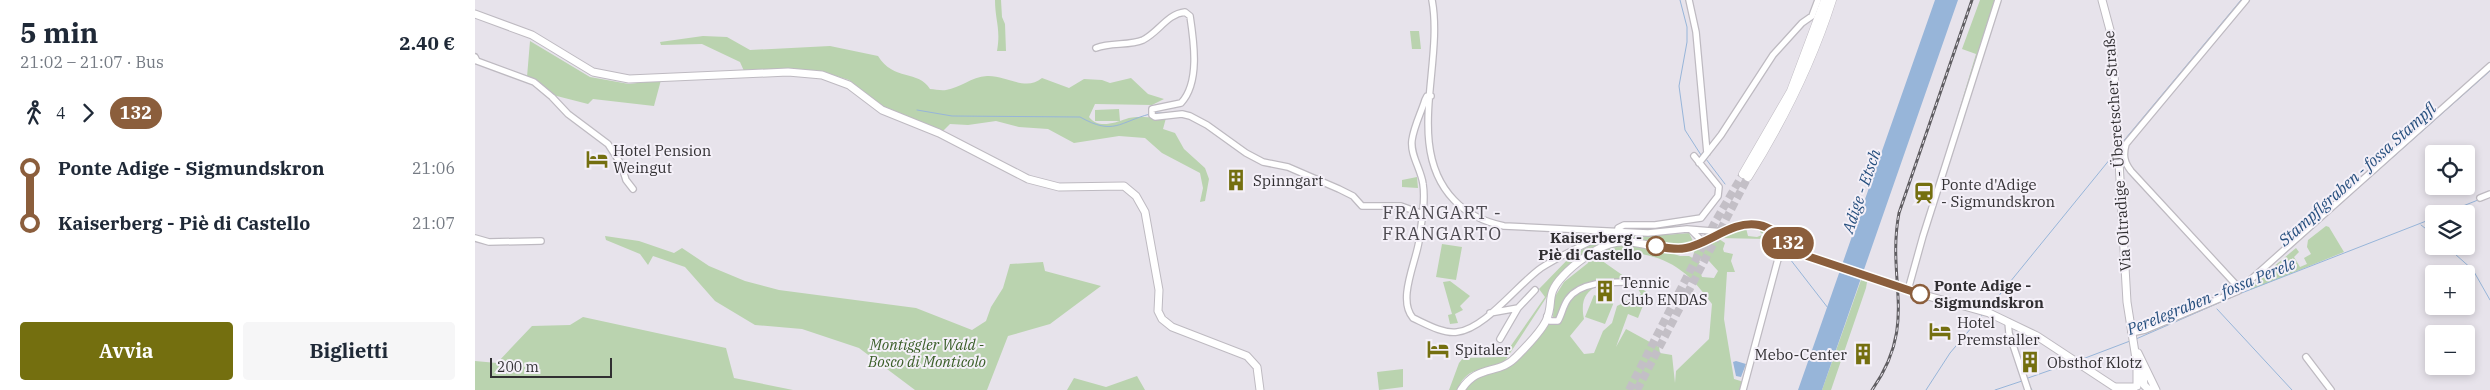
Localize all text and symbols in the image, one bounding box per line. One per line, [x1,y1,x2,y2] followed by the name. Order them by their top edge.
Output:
[20,14,98,51] text: 5 min
[2099,30,2135,272] street label: Via Oltradige - Überetscher Straße
[399,31,455,55] text: 2.40 €
[20,52,164,72] text: 21:02 – 21:07 · Bus
[2273,97,2440,251] water label: Stampflgraben - fossa Stampfl
[20,99,48,127] icon: walk
[74,99,102,127] icon: forward
[120,101,152,124] text: 132
[56,103,66,123] text: 4
[613,141,712,177] place label: Hotel Pension Weingut
[2425,145,2475,375] map controls
[2425,145,2475,195] button: locate
[584,146,610,172] hotel icon: Hotel Pension Weingut
[1837,146,1885,236] water label: Adige - Etsch
[58,156,325,180] text: Ponte Adige - Sigmundskron
[412,158,455,178] text: 21:06
[1223,167,1249,193] building icon: Spinngart
[1253,171,1323,190] place label: Spinngart
[1941,175,2056,211] place label: Ponte d'Adige - Sigmundskron
[1911,180,1937,206] station icon: Ponte d'Adige - Sigmundskron
[1382,201,1502,245] district label: FRANGART - FRANGARTO
[2425,205,2475,255] button: layers
[58,211,310,235] text: Kaiserberg - Piè di Castello
[412,213,455,233] text: 21:07
[1759,227,1817,259] line badge: 132
[1538,228,1642,264] place label: Kaiserberg - Piè di Castello
[1772,231,1804,254] text: 132
[1646,236,1666,256] marker: Kaiserberg - Piè di Castello
[2123,253,2298,339] water label: Perelegraben - fossa Perele
[2425,265,2475,315] button: +
[1621,273,1708,309] place label: Tennic Club ENDAS
[1934,276,2044,312] place label: Ponte Adige - Sigmundskron
[1592,278,1618,304] building icon: Tennic Club ENDAS
[1910,284,1930,304] marker: Ponte Adige - Sigmundskron
[1957,313,2040,349] place label: Hotel Premstaller
[1927,318,1953,344] hotel icon: Hotel Premstaller
[20,322,233,380] button: Avvia
[243,322,455,380] button: Biglietti
[2425,325,2475,375] button: −
[867,335,986,371] park label: Montiggler Wald - Bosco di Monticolo
[1425,336,1451,362] hotel icon: Spitaler
[1455,340,1511,359] place label: Spitaler
[1850,341,1876,367] building icon: Mebo-Center
[1755,345,1847,364] place label: Mebo-Center
[2017,349,2043,375] building icon: Obsthof Klotz
[2047,353,2142,372] place label: Obsthof Klotz
[490,355,613,378] scale bar
[497,358,539,376] text: 200 m

